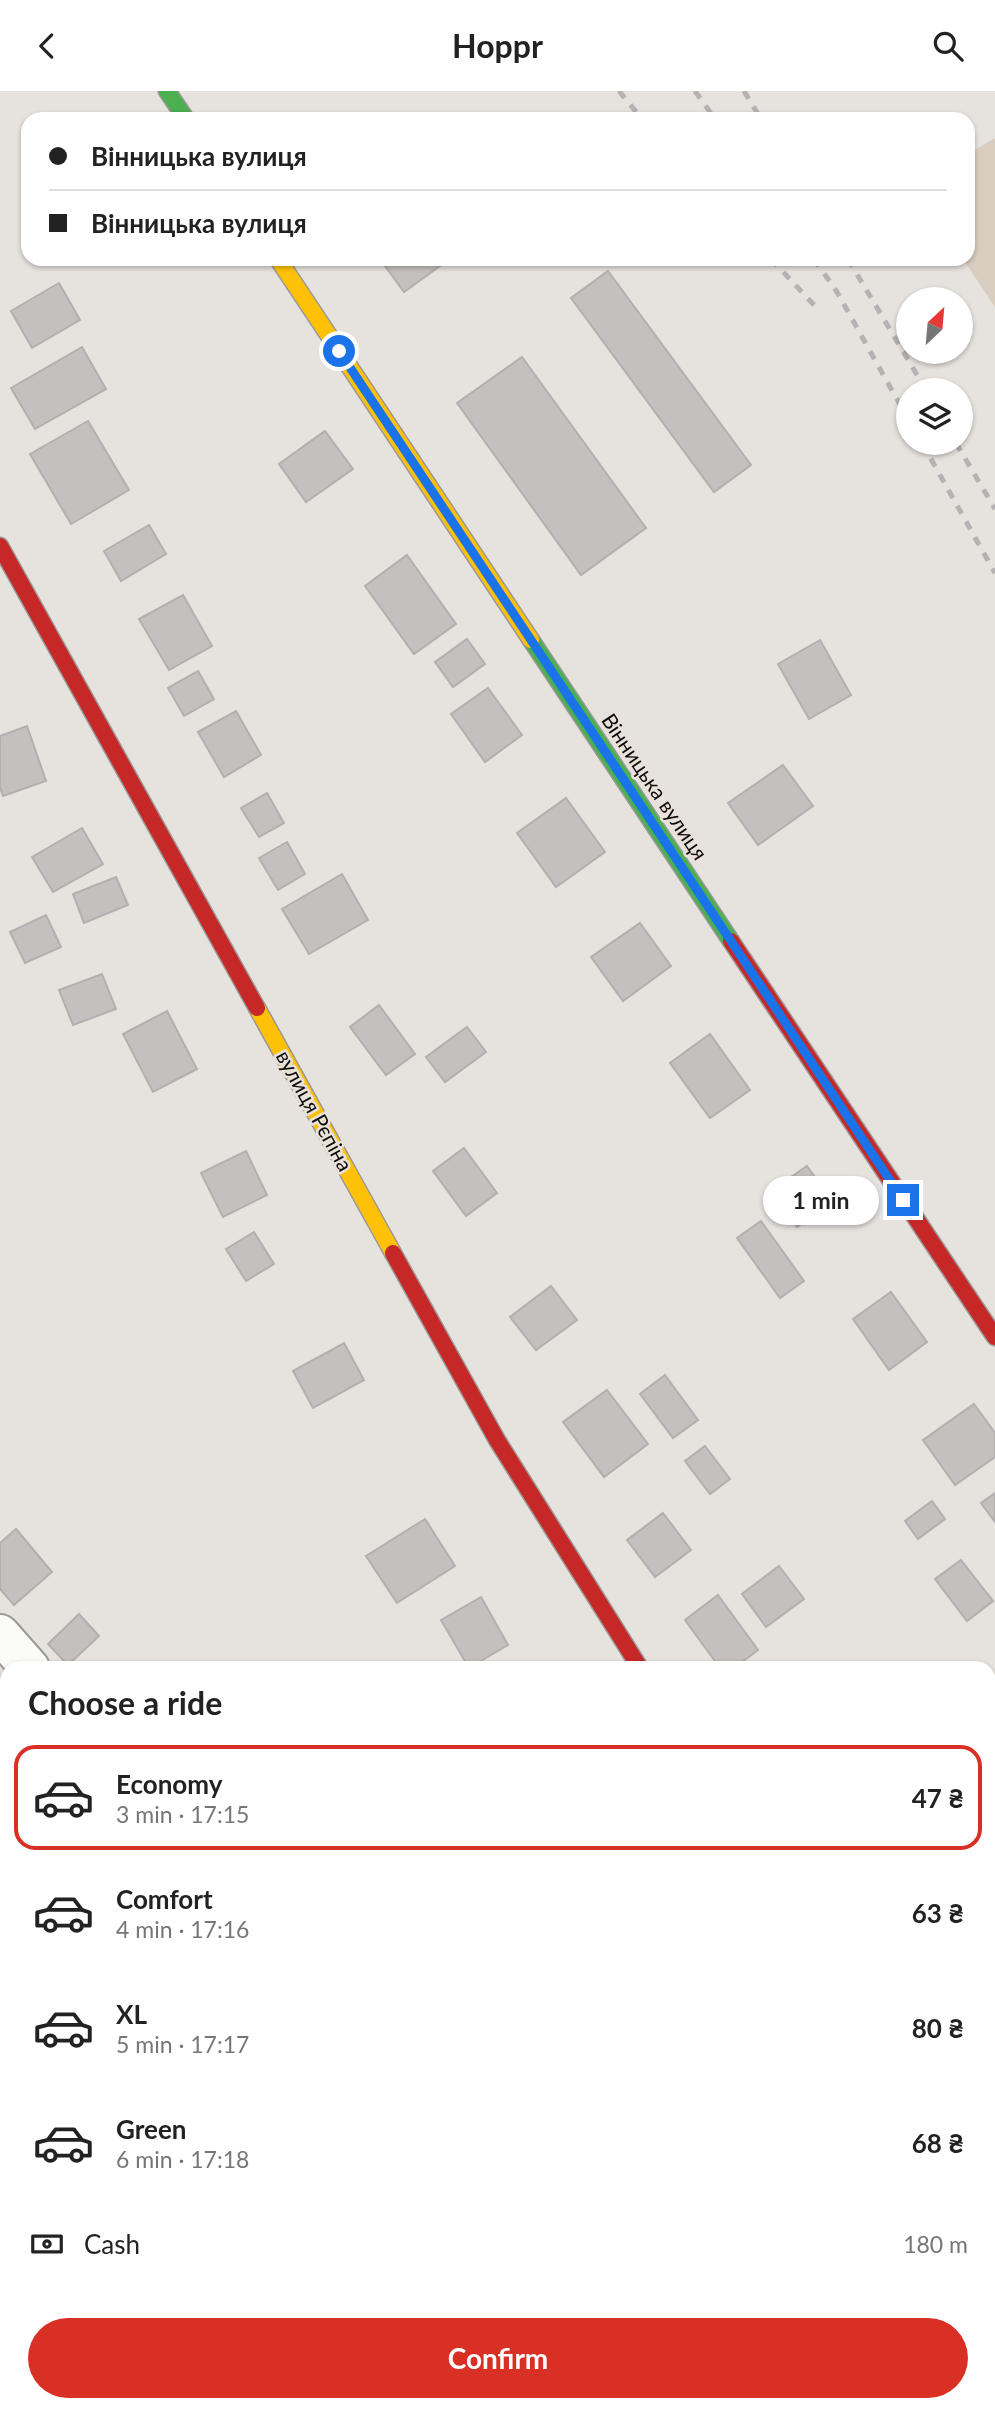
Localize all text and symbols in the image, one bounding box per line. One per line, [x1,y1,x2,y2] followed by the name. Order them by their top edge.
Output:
[452,26,543,65] text: Hoppr
[28,27,66,65] icon: back
[929,27,967,65] icon: search
[91,140,307,172] text: Вінницька вулиця
[91,207,307,239] text: Вінницька вулиця
[896,287,973,364] north arrow
[896,287,973,455] map controls
[323,335,355,367] route start
[896,378,973,455] button: layers
[597,708,713,864] street label: Вінницька вулиця
[272,1046,359,1175] street label: вулиця Рєпіна
[763,1175,878,1225] callout: 1 min
[887,1184,919,1216] route end
[792,1186,850,1214] text: 1 min
[28,1683,222,1722] text: Choose a ride
[32,1766,95,1829] icon: car
[116,1768,222,1800] text: Economy
[912,1782,964,1814] text: 47 ₴
[116,1800,249,1828] text: 3 min · 17:15
[32,1881,95,1944] icon: car
[116,1883,213,1915] text: Comfort
[912,1897,964,1929] text: 63 ₴
[116,1915,249,1943] text: 4 min · 17:16
[32,1996,95,2059] icon: car
[116,1998,147,2030] text: XL
[912,2012,964,2044] text: 80 ₴
[116,2030,249,2058] text: 5 min · 17:17
[32,2111,95,2174] icon: car
[116,2113,186,2145] text: Green
[912,2127,964,2159] text: 68 ₴
[116,2145,249,2173] text: 6 min · 17:18
[28,2225,66,2263] icon: cash
[84,2228,140,2260] text: Cash
[903,2230,968,2258] text: 180 m
[28,2318,968,2398] button: Confirm

